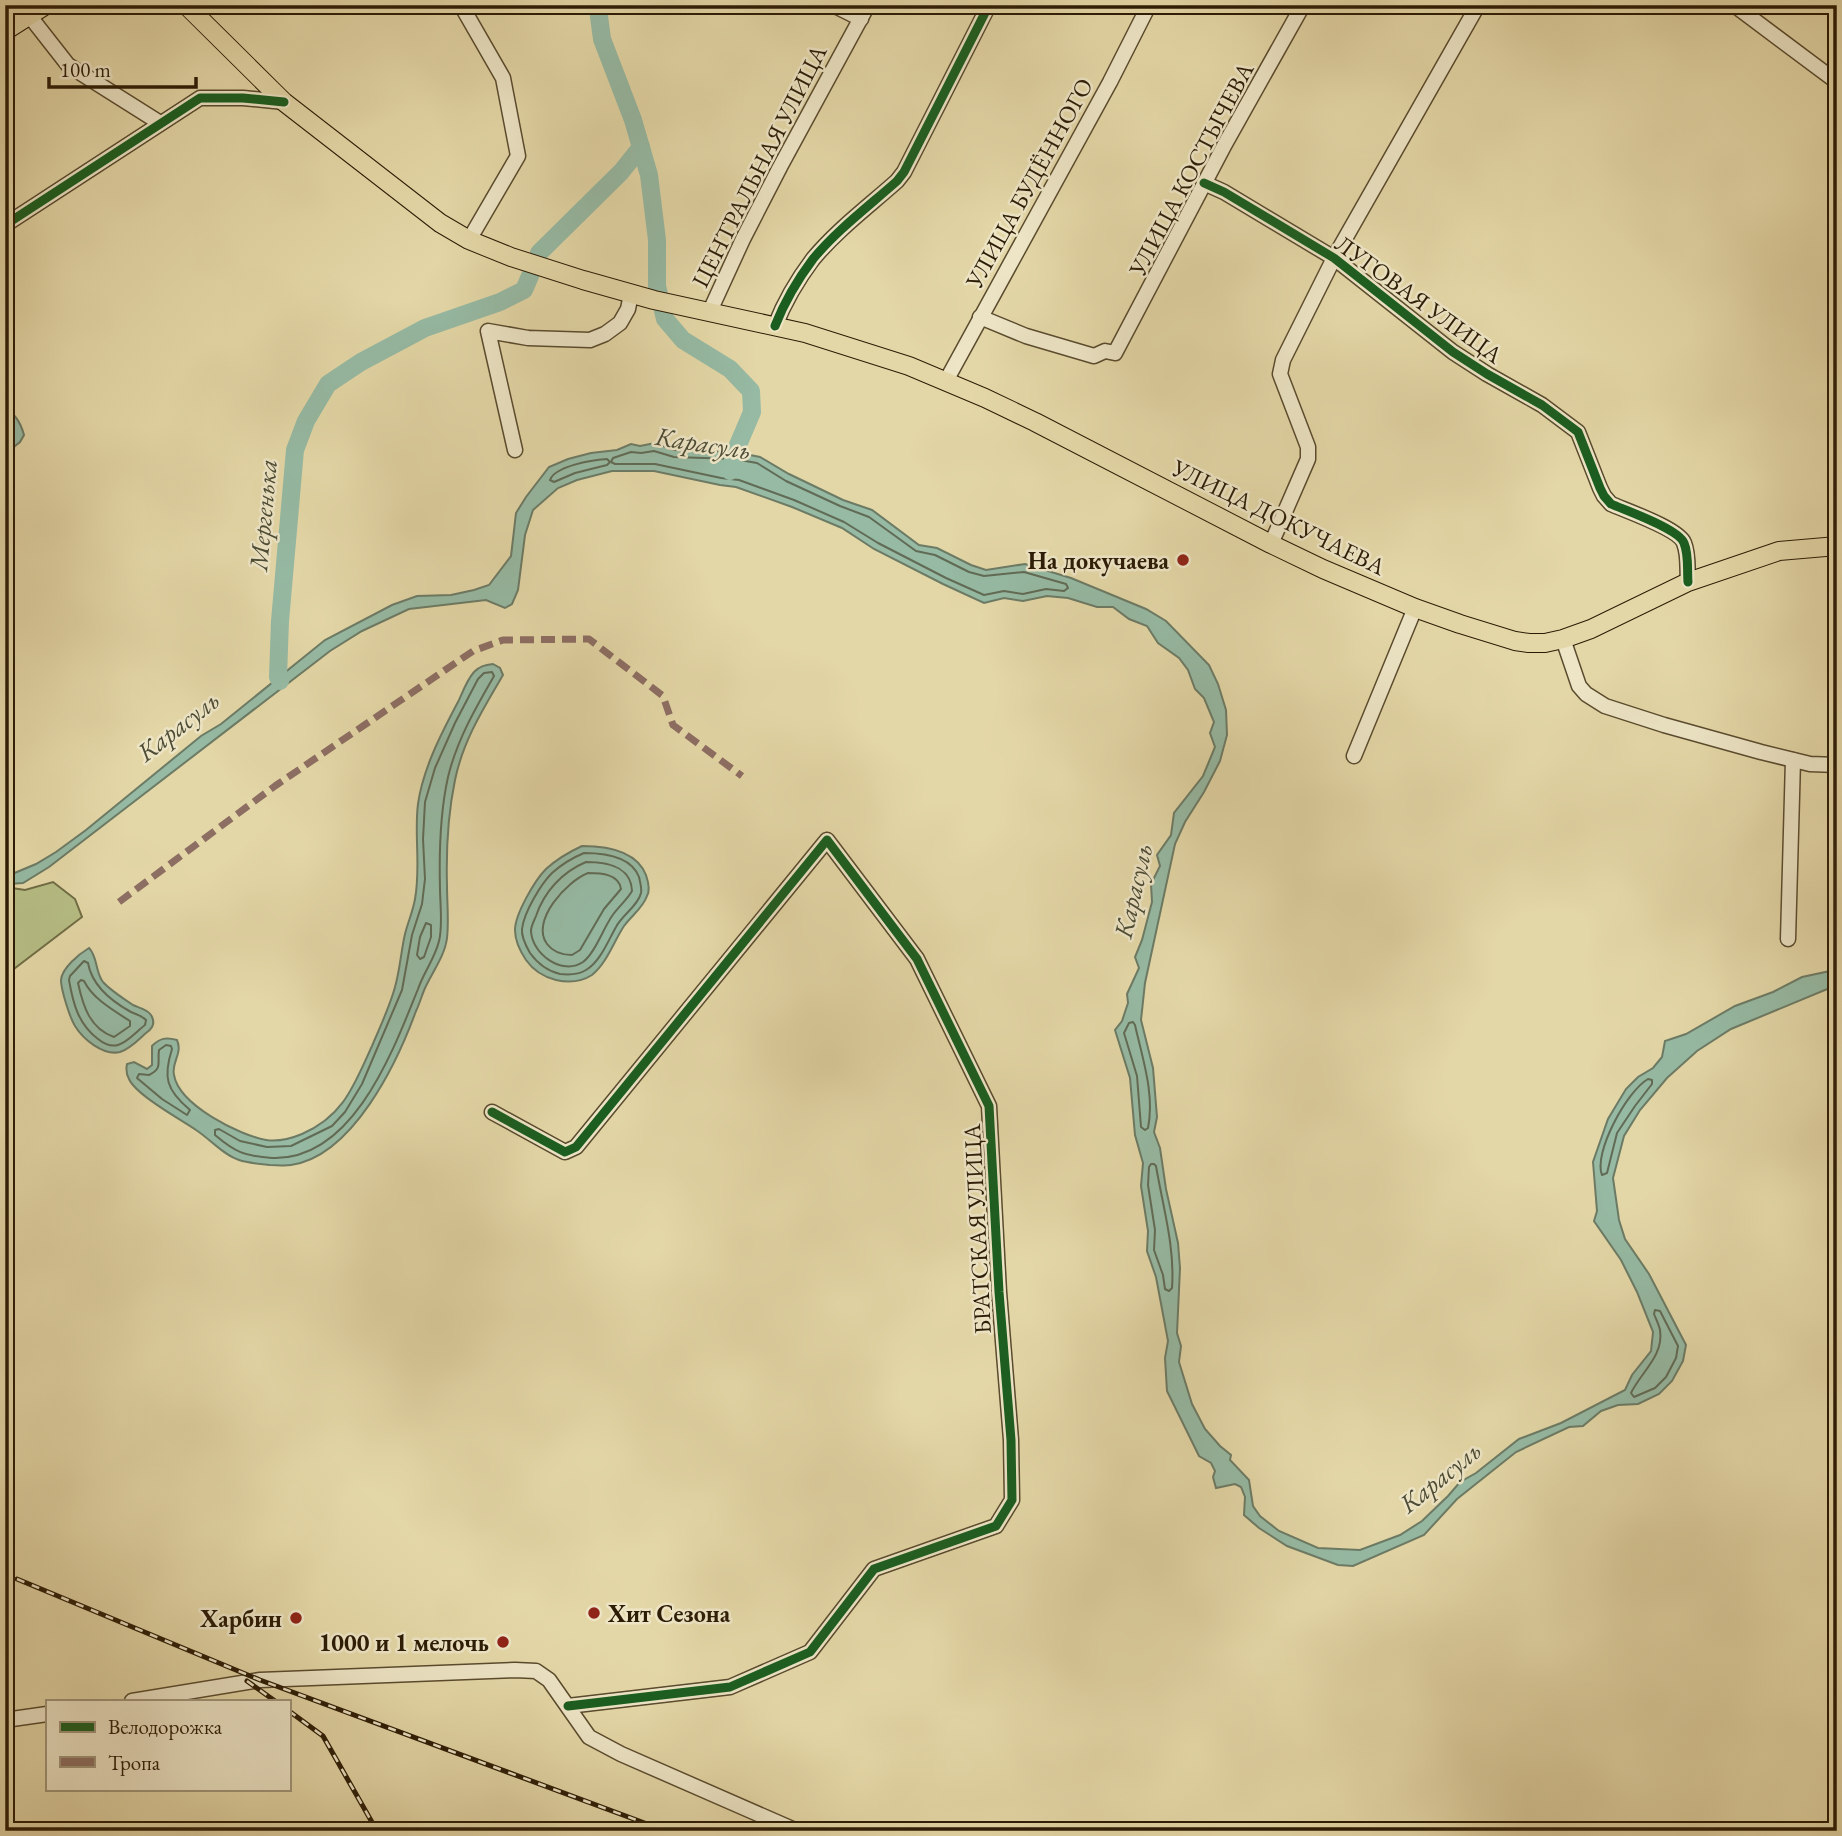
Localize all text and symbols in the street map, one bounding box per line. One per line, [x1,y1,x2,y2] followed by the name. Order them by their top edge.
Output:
[684,39,834,292] street label: ЦЕНТРАЛЬНАЯ УЛИЦА
[49,46,196,90] scale bar
[60,56,111,83] text: 100 m
[1121,56,1261,282] street label: УЛИЦА КОСТЫЧЕВА
[958,72,1100,294] street label: УЛИЦА БУДЁННОГО
[1329,228,1509,370] street label: ЛУГОВАЯ УЛИЦА
[652,419,753,467] water label: Карасуль
[1166,451,1391,582] street label: УЛИЦА ДОКУЧАЕВА
[241,458,285,574] water label: Мергенька
[1028,545,1169,577] place label: На докучаева
[1175,552,1191,568] marker: На докучаева
[129,683,226,770] water label: Карасуль
[1105,840,1160,943] water label: Карасуль
[956,1123,998,1335] street label: БРАТСКАЯ УЛИЦА
[1391,1434,1488,1521] water label: Карасуль
[607,1598,731,1629] place label: Хит Сезона
[199,1603,282,1634] place label: Харбин
[586,1605,602,1621] marker: Хит Сезона
[288,1610,304,1626] marker: Харбин
[319,1627,489,1658] place label: 1000 и 1 мелочь
[495,1634,511,1650] marker: 1000 и 1 мелочь
[46,1700,290,1790] legend
[108,1713,223,1740] text: Велодорожка
[108,1749,161,1776] text: Тропа

